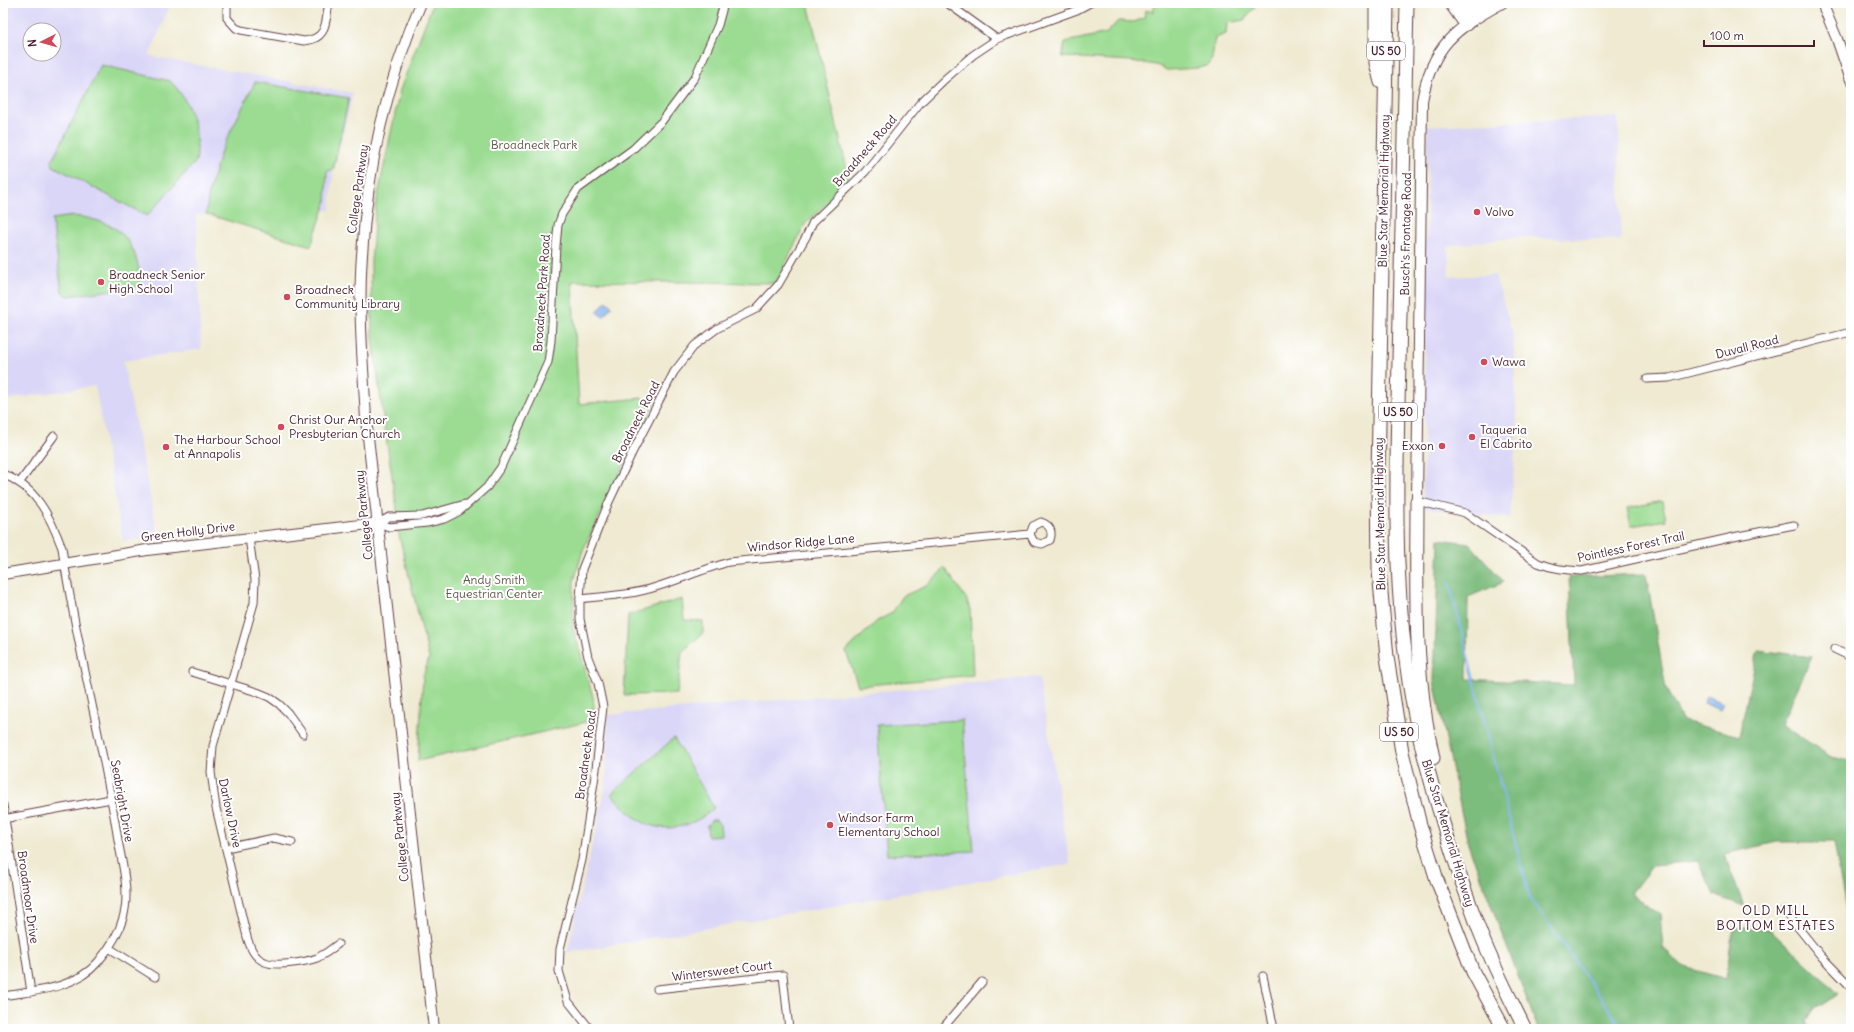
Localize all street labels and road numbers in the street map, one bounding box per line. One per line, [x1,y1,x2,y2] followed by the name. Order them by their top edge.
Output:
[1367,42,1405,60] road number: US 50
[829,112,900,190] street label: Broadneck Road
[1375,114,1392,268] street label: Blue Star Memorial Highway
[344,143,371,235] street label: College Parkway
[1397,172,1414,296] street label: Busch's Frontage Road
[530,234,553,352] street label: Broadneck Park Road
[1714,331,1780,362] street label: Duvall Road
[608,378,663,465] street label: Broadneck Road
[1379,403,1417,421] road number: US 50
[1371,437,1388,591] street label: Blue Star Memorial Highway
[351,469,376,561] street label: College Parkway
[140,518,236,545] street label: Green Holly Drive
[1576,528,1686,565] street label: Pointless Forest Trail
[747,530,855,555] street label: Windsor Ridge Lane
[572,709,599,800] street label: Broadneck Road
[1380,723,1418,741] road number: US 50
[1419,757,1478,908] street label: Blue Star Memorial Highway
[108,759,137,843] street label: Seabright Drive
[216,777,245,849] street label: Darlow Drive
[387,791,412,883] street label: College Parkway
[15,850,42,944] street label: Broadmoor Drive
[671,957,773,984] street label: Wintersweet Court

